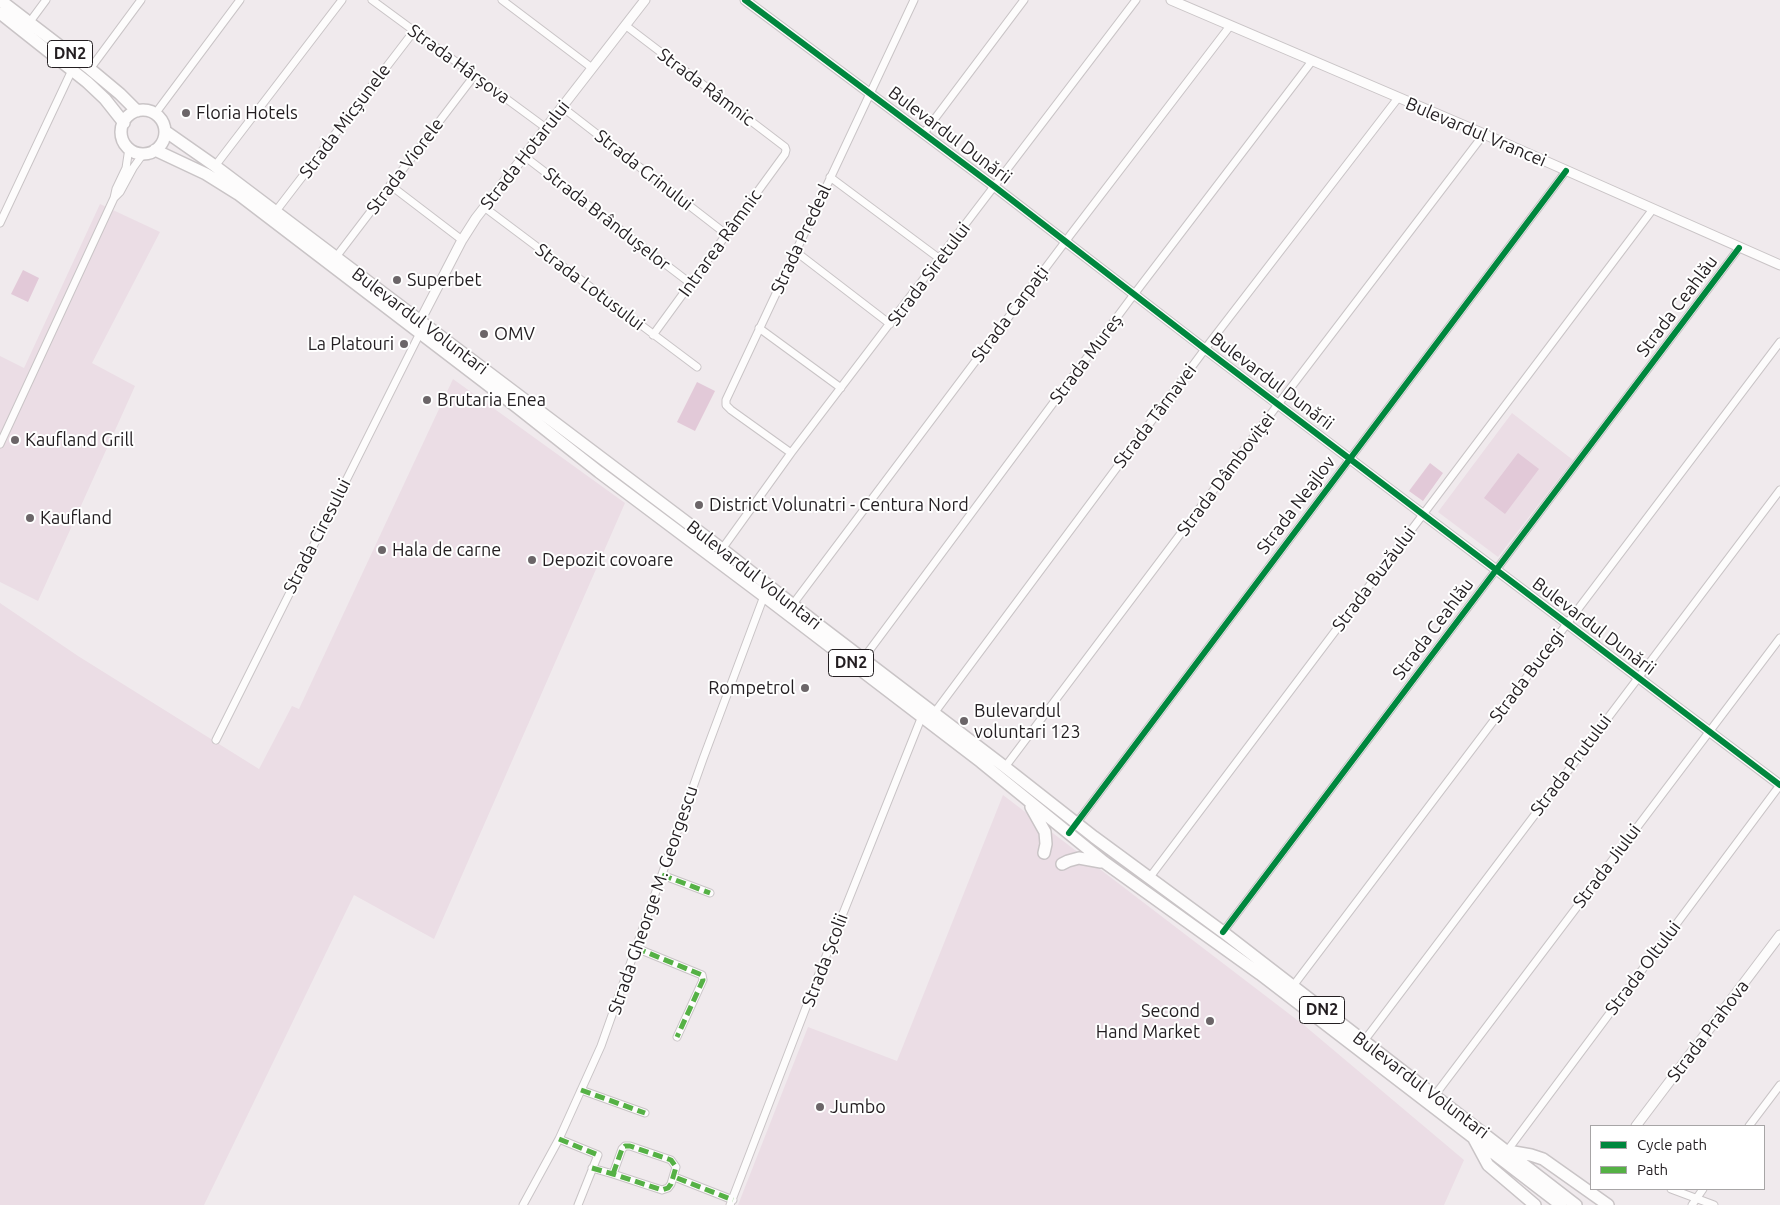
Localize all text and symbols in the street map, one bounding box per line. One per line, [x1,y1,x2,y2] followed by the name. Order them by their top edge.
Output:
[404,20,514,108] street label: Strada Hârșova
[48,41,92,68] road number: DN2
[653,44,759,130] street label: Strada Râmnic
[295,59,395,183] street label: Strada Micșunele
[884,82,1016,188] street label: Bulevardul Dunării
[1402,93,1550,171] street label: Bulevardul Vrancei
[476,96,574,214] street label: Strada Hotarului
[196,102,298,124] place label: Floria Hotels
[180,107,192,119] marker: Floria Hotels
[362,114,448,218] street label: Strada Viorele
[591,125,697,215] street label: Strada Crinului
[539,163,675,275] street label: Strada Brândușelor
[766,181,836,297] street label: Strada Predeal
[674,185,766,301] street label: Intrarea Râmnic
[883,218,975,330] street label: Strada Siretului
[531,239,649,335] street label: Strada Lotusului
[1632,251,1722,361] street label: Strada Ceahlău
[967,262,1053,366] street label: Strada Carpați
[348,263,492,379] street label: Bulevardul Voluntari
[407,269,482,291] place label: Superbet
[391,274,403,286] marker: Superbet
[1045,310,1127,408] street label: Strada Mureș
[494,323,535,345] place label: OMV
[478,328,490,340] marker: OMV
[1206,328,1338,434] street label: Bulevardul Dunării
[308,333,394,355] place label: La Platouri
[398,338,410,350] marker: La Platouri
[1109,360,1201,472] street label: Strada Târnavei
[437,389,546,411] place label: Brutaria Enea
[421,394,433,406] marker: Brutaria Enea
[1172,408,1280,540] street label: Strada Dâmboviței
[25,429,134,451] place label: Kaufland Grill
[9,434,21,446] marker: Kaufland Grill
[1252,452,1340,558] street label: Strada Neajlov
[279,475,355,597] street label: Strada Ciresului
[709,494,969,516] place label: District Volunatri - Centura Nord
[693,499,705,511] marker: District Volunatri - Centura Nord
[40,507,112,529] place label: Kaufland
[24,512,36,524] marker: Kaufland
[682,516,826,634] street label: Bulevardul Voluntari
[1328,522,1420,636] street label: Strada Buzăului
[392,539,501,561] place label: Hala de carne
[376,544,388,556] marker: Hala de carne
[542,549,673,571] place label: Depozit covoare
[526,554,538,566] marker: Depozit covoare
[1528,573,1660,679] street label: Bulevardul Dunării
[1388,574,1478,684] street label: Strada Ceahlău
[1485,625,1569,727] street label: Strada Bucegi
[828,650,874,676] road number: DN2
[708,677,795,699] place label: Rompetrol
[799,682,811,694] marker: Rompetrol
[974,700,1081,742] place label: Bulevardul voluntari 123
[1526,710,1616,820] street label: Strada Prutului
[958,715,970,727] marker: Bulevardul voluntari 123
[604,783,702,1017] street label: Strada Gheorge M. Georgescu
[1568,820,1646,912] street label: Strada Jiului
[797,910,853,1010] street label: Strada Școlii
[1601,917,1685,1019] street label: Strada Oltului
[1663,976,1753,1086] street label: Strada Prahova
[1300,996,1344,1024] road number: DN2
[1096,1000,1200,1042] place label: Second Hand Market
[1204,1015,1216,1027] marker: Second Hand Market
[1349,1027,1493,1143] street label: Bulevardul Voluntari
[830,1096,886,1118] place label: Jumbo
[814,1101,826,1113] marker: Jumbo
[1590,1125,1765,1190] legend
[1637,1136,1707,1153] text: Cycle path
[1637,1161,1668,1178] text: Path

